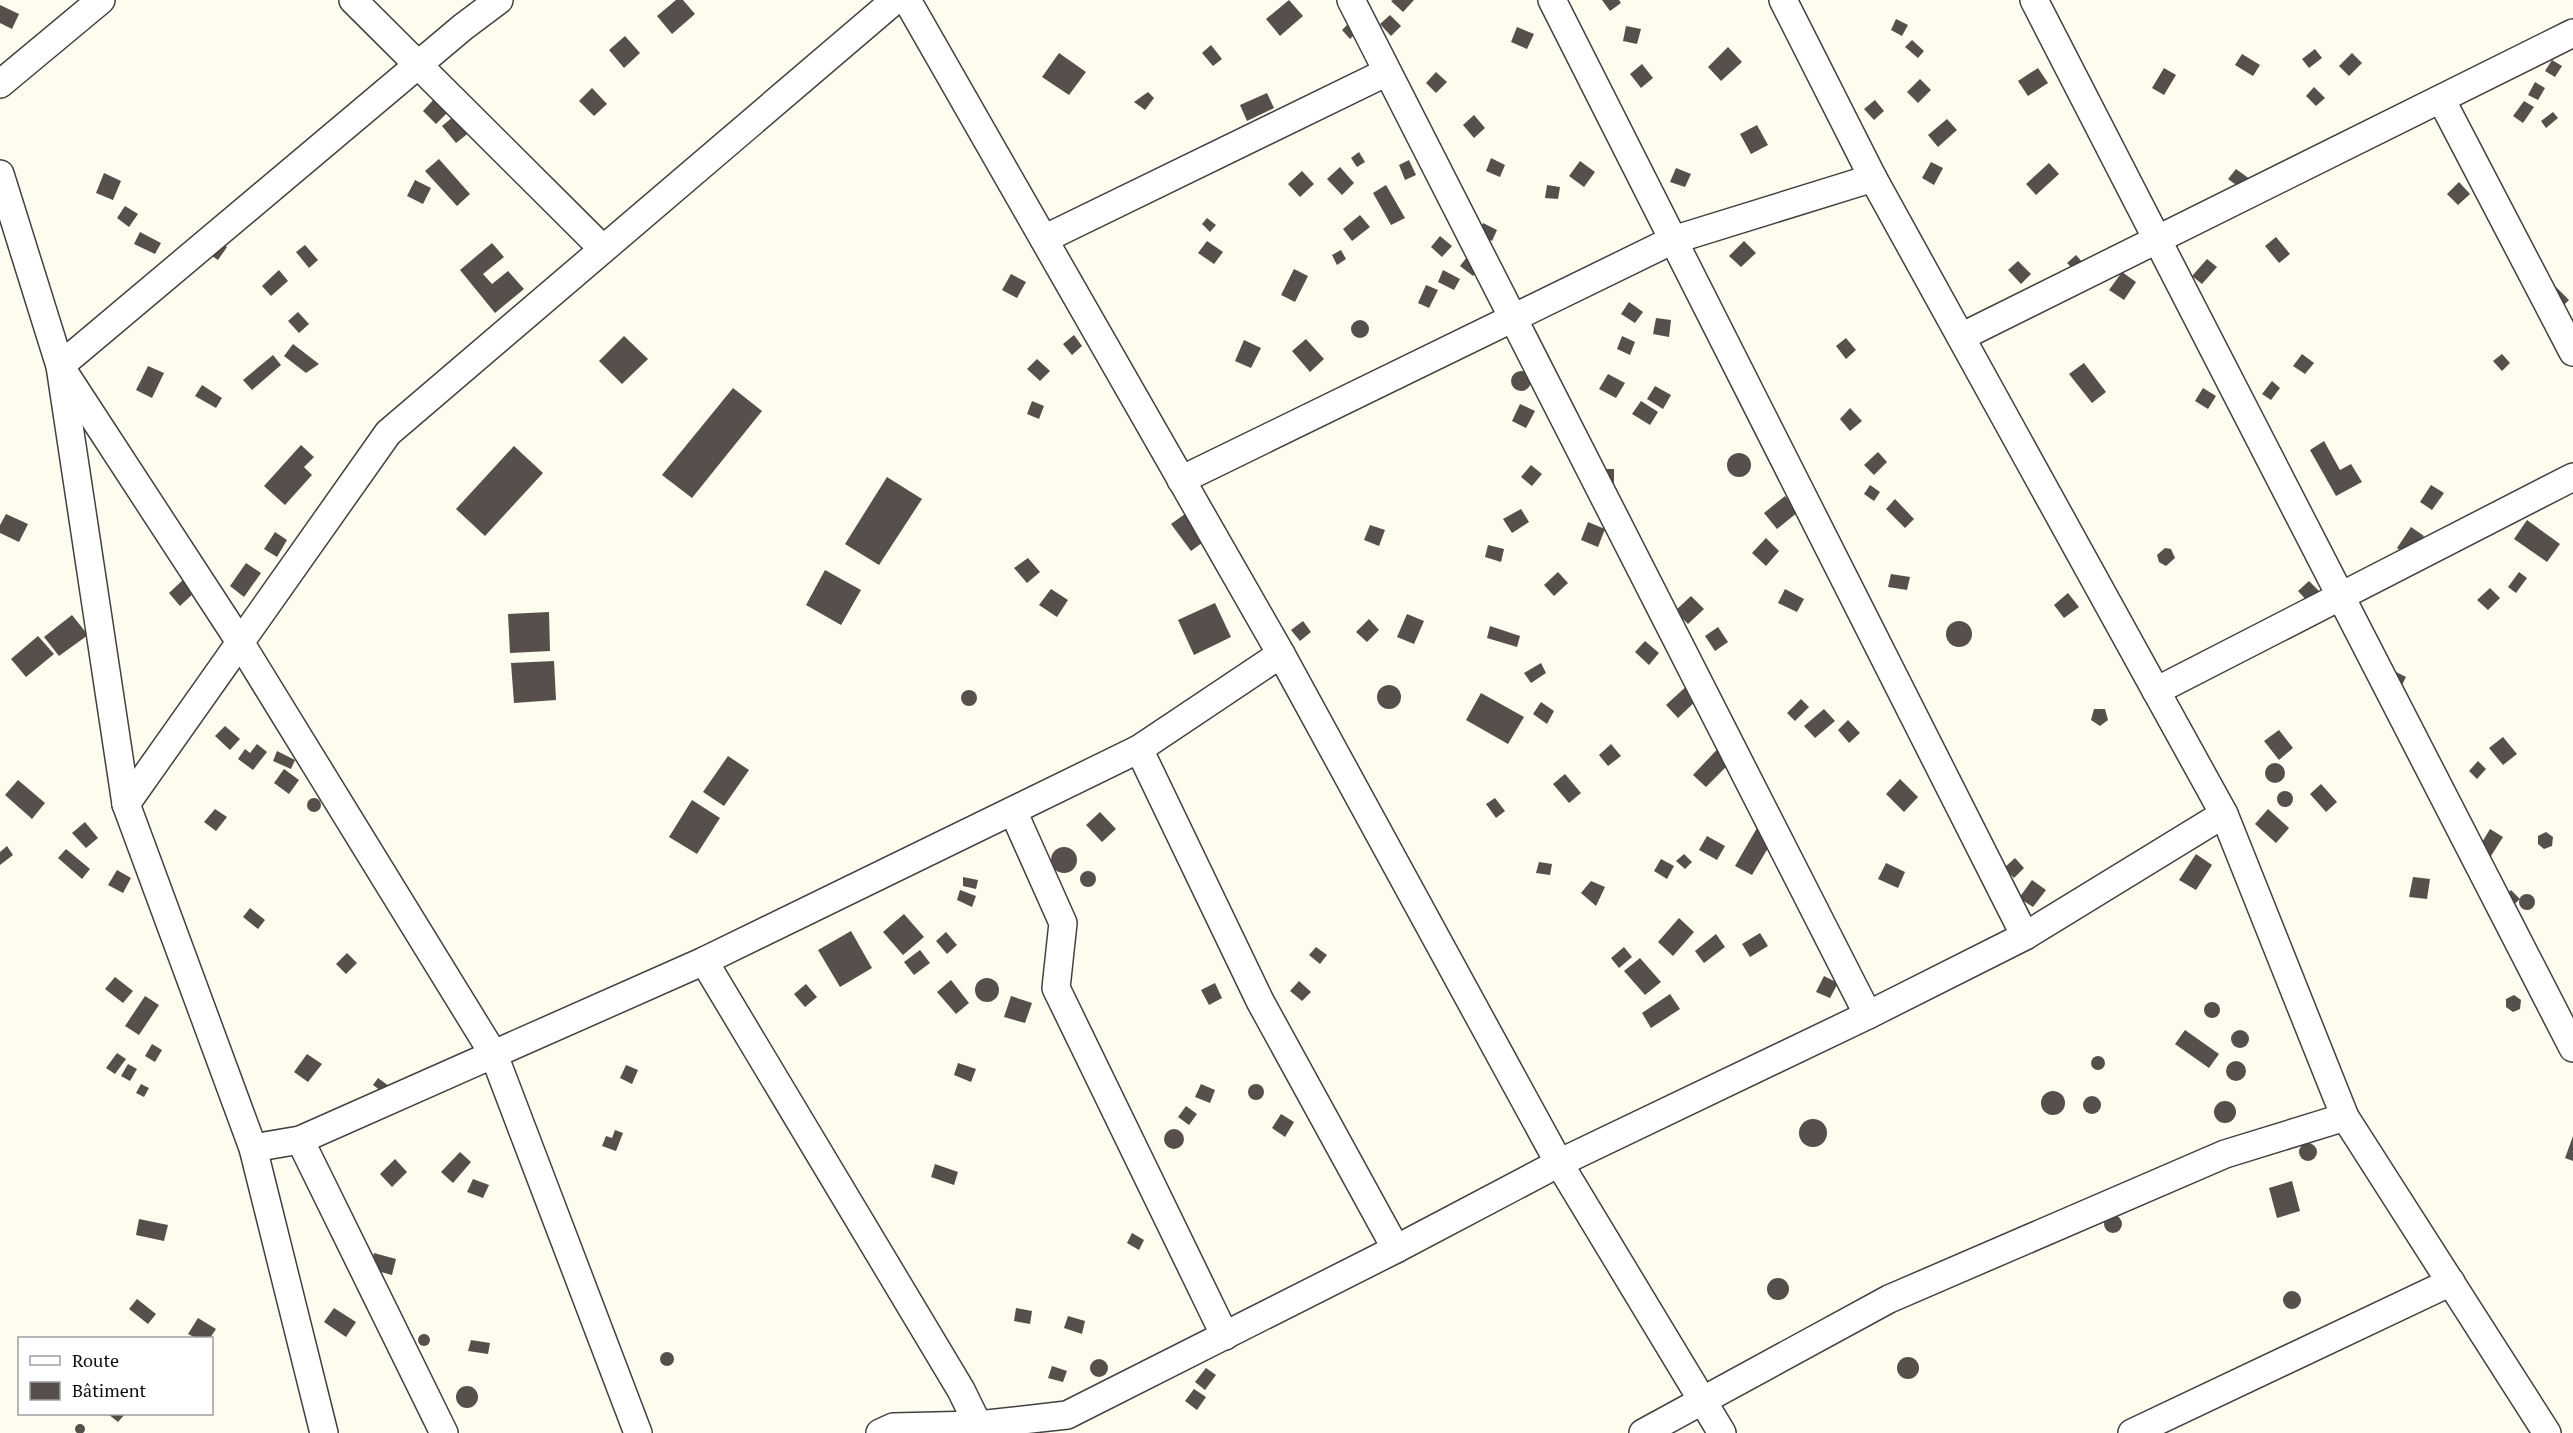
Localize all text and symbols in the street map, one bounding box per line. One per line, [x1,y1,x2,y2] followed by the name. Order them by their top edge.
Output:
[18,1337,213,1415] legend
[72,1348,119,1372] text: Route
[72,1378,147,1402] text: Bâtiment

